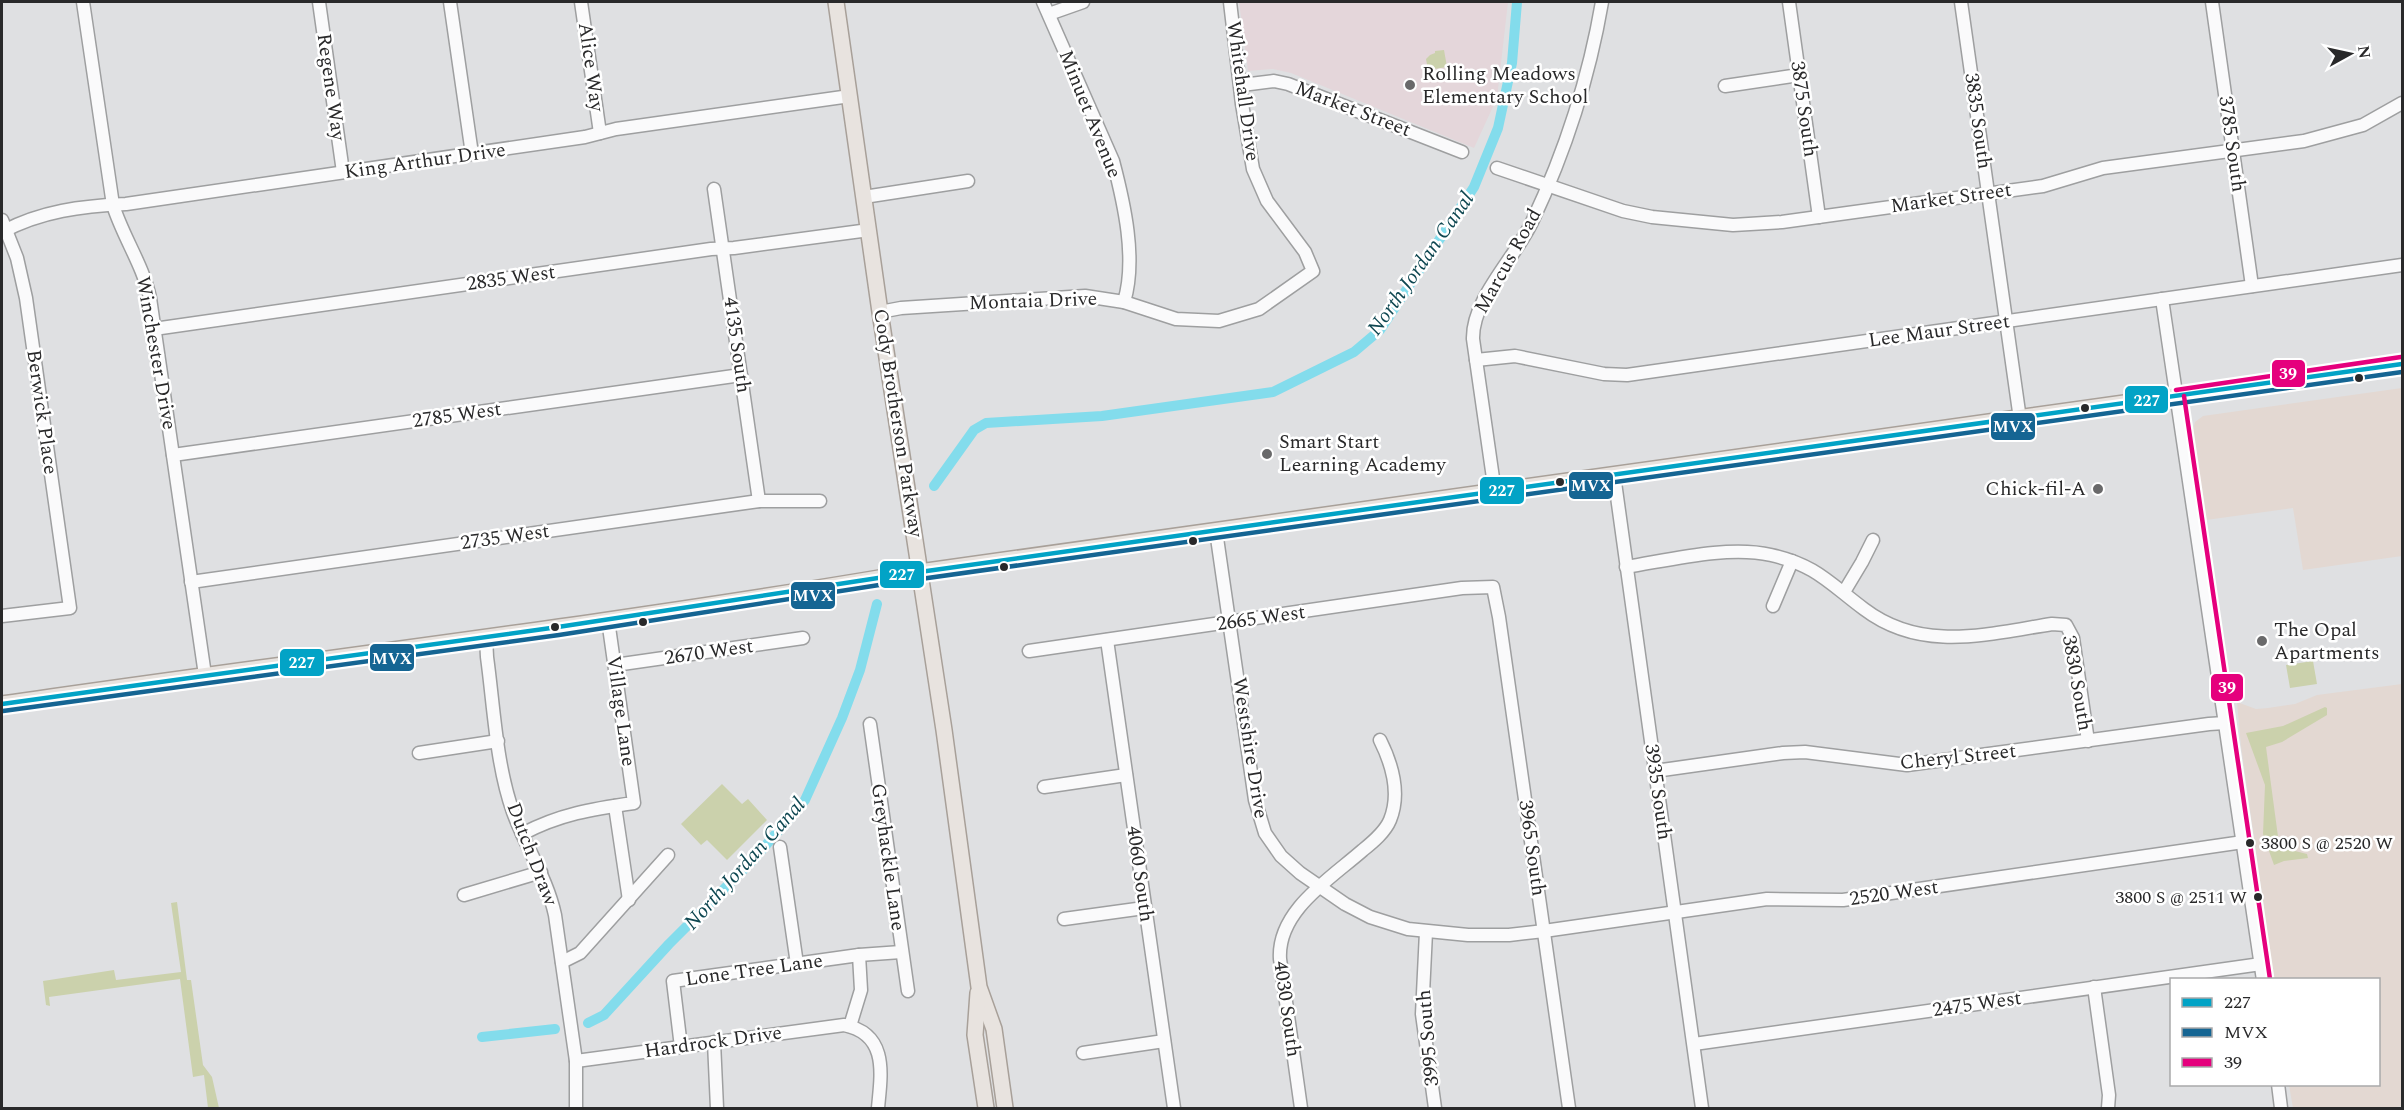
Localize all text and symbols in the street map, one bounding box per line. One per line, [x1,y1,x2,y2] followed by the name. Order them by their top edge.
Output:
[1218,19,1268,163] street label: Whitehall Drive
[570,20,612,115] street label: Alice Way
[2320,24,2380,84] north arrow
[309,31,354,144] street label: Regene Way
[2351,44,2377,60] text: N
[1051,45,1129,183] street label: Minuet Avenue
[1422,59,1588,112] place label: Rolling Meadows Elementary School
[1782,59,1826,159] street label: 3875 South
[1956,71,2000,171] street label: 3835 South
[1291,73,1415,145] street label: Market Street
[1403,78,1417,92] marker: Rolling Meadows Elementary School
[2210,94,2254,194] street label: 3785 South
[342,135,508,187] street label: King Arthur Drive
[1889,175,2013,221] street label: Market Street
[1359,185,1483,342] water label: North Jordan Canal
[1467,203,1549,319] street label: Marcus Road
[465,257,557,299] street label: 2835 West
[128,274,184,432] street label: Winchester Drive
[968,284,1098,318] street label: Montaia Drive
[715,295,759,395] street label: 4135 South
[1866,306,2012,356] street label: Lee Maur Street
[865,307,931,541] street label: Cody Brotherson Parkway
[18,348,66,476] street label: Berwick Place
[2271,359,2306,388] line badge: 39
[2279,362,2297,386] text: 39
[2353,372,2365,384] unlabelled marker
[2124,385,2169,414] line badge: 227
[2134,389,2160,413] text: 227
[411,394,503,436] street label: 2785 West
[2079,402,2091,414] unlabelled marker
[1990,412,2036,441] line badge: MVX
[1993,415,2034,439] text: MVX
[1279,427,1447,480] place label: Smart Start Learning Academy
[1260,447,1274,461] marker: Smart Start Learning Academy
[1568,471,1614,500] line badge: MVX
[1571,474,1612,498] text: MVX
[1985,474,2086,504] place label: Chick-fil-A
[1479,476,1525,505] line badge: 227
[1554,476,1566,488] unlabelled marker
[1489,479,1515,503] text: 227
[2091,482,2105,496] marker: Chick-fil-A
[459,516,551,558] street label: 2735 West
[1187,535,1199,547] unlabelled marker
[879,560,925,589] line badge: 227
[998,561,1010,573] unlabelled marker
[889,563,915,587] text: 227
[790,581,836,610] line badge: MVX
[793,584,834,608] text: MVX
[1215,597,1307,639] street label: 2665 West
[2274,615,2380,668] place label: The Opal Apartments
[637,616,649,628] unlabelled marker
[549,621,561,633] unlabelled marker
[663,631,755,673] street label: 2670 West
[2054,633,2100,733] street label: 3830 South
[2255,634,2269,648] marker: The Opal Apartments
[369,643,415,672] line badge: MVX
[372,647,413,671] text: MVX
[279,648,325,677] line badge: 227
[289,651,315,675] text: 227
[598,654,644,768] street label: Village Lane
[2210,673,2244,702] line badge: 39
[1224,675,1276,821] street label: Westshire Drive
[2218,676,2236,700] text: 39
[1898,736,2018,778] street label: Cheryl Street
[1636,742,1680,842] street label: 3935 South
[863,781,913,933] street label: Greyhackle Lane
[676,790,814,938] water label: North Jordan Canal
[499,798,566,911] street label: Dutch Draw
[1510,798,1554,898] street label: 3965 South
[1118,824,1162,924] street label: 4060 South
[2261,830,2393,857] place label: 3800 S @ 2520 W
[2244,837,2256,849] marker: 3800 S @ 2520 W
[1848,872,1940,914] street label: 2520 West
[2115,884,2247,911] place label: 3800 S @ 2511 W
[2252,891,2264,903] marker: 3800 S @ 2511 W
[683,945,825,995] street label: Lone Tree Lane
[1265,959,1309,1059] street label: 4030 South
[2170,978,2380,1086] legend
[1931,983,2023,1025] street label: 2475 West
[1409,988,1447,1088] street label: 3995 South
[2224,989,2251,1016] text: 227
[642,1017,784,1067] street label: Hardrock Drive
[2224,1019,2268,1046] text: MVX
[2224,1049,2242,1076] text: 39

